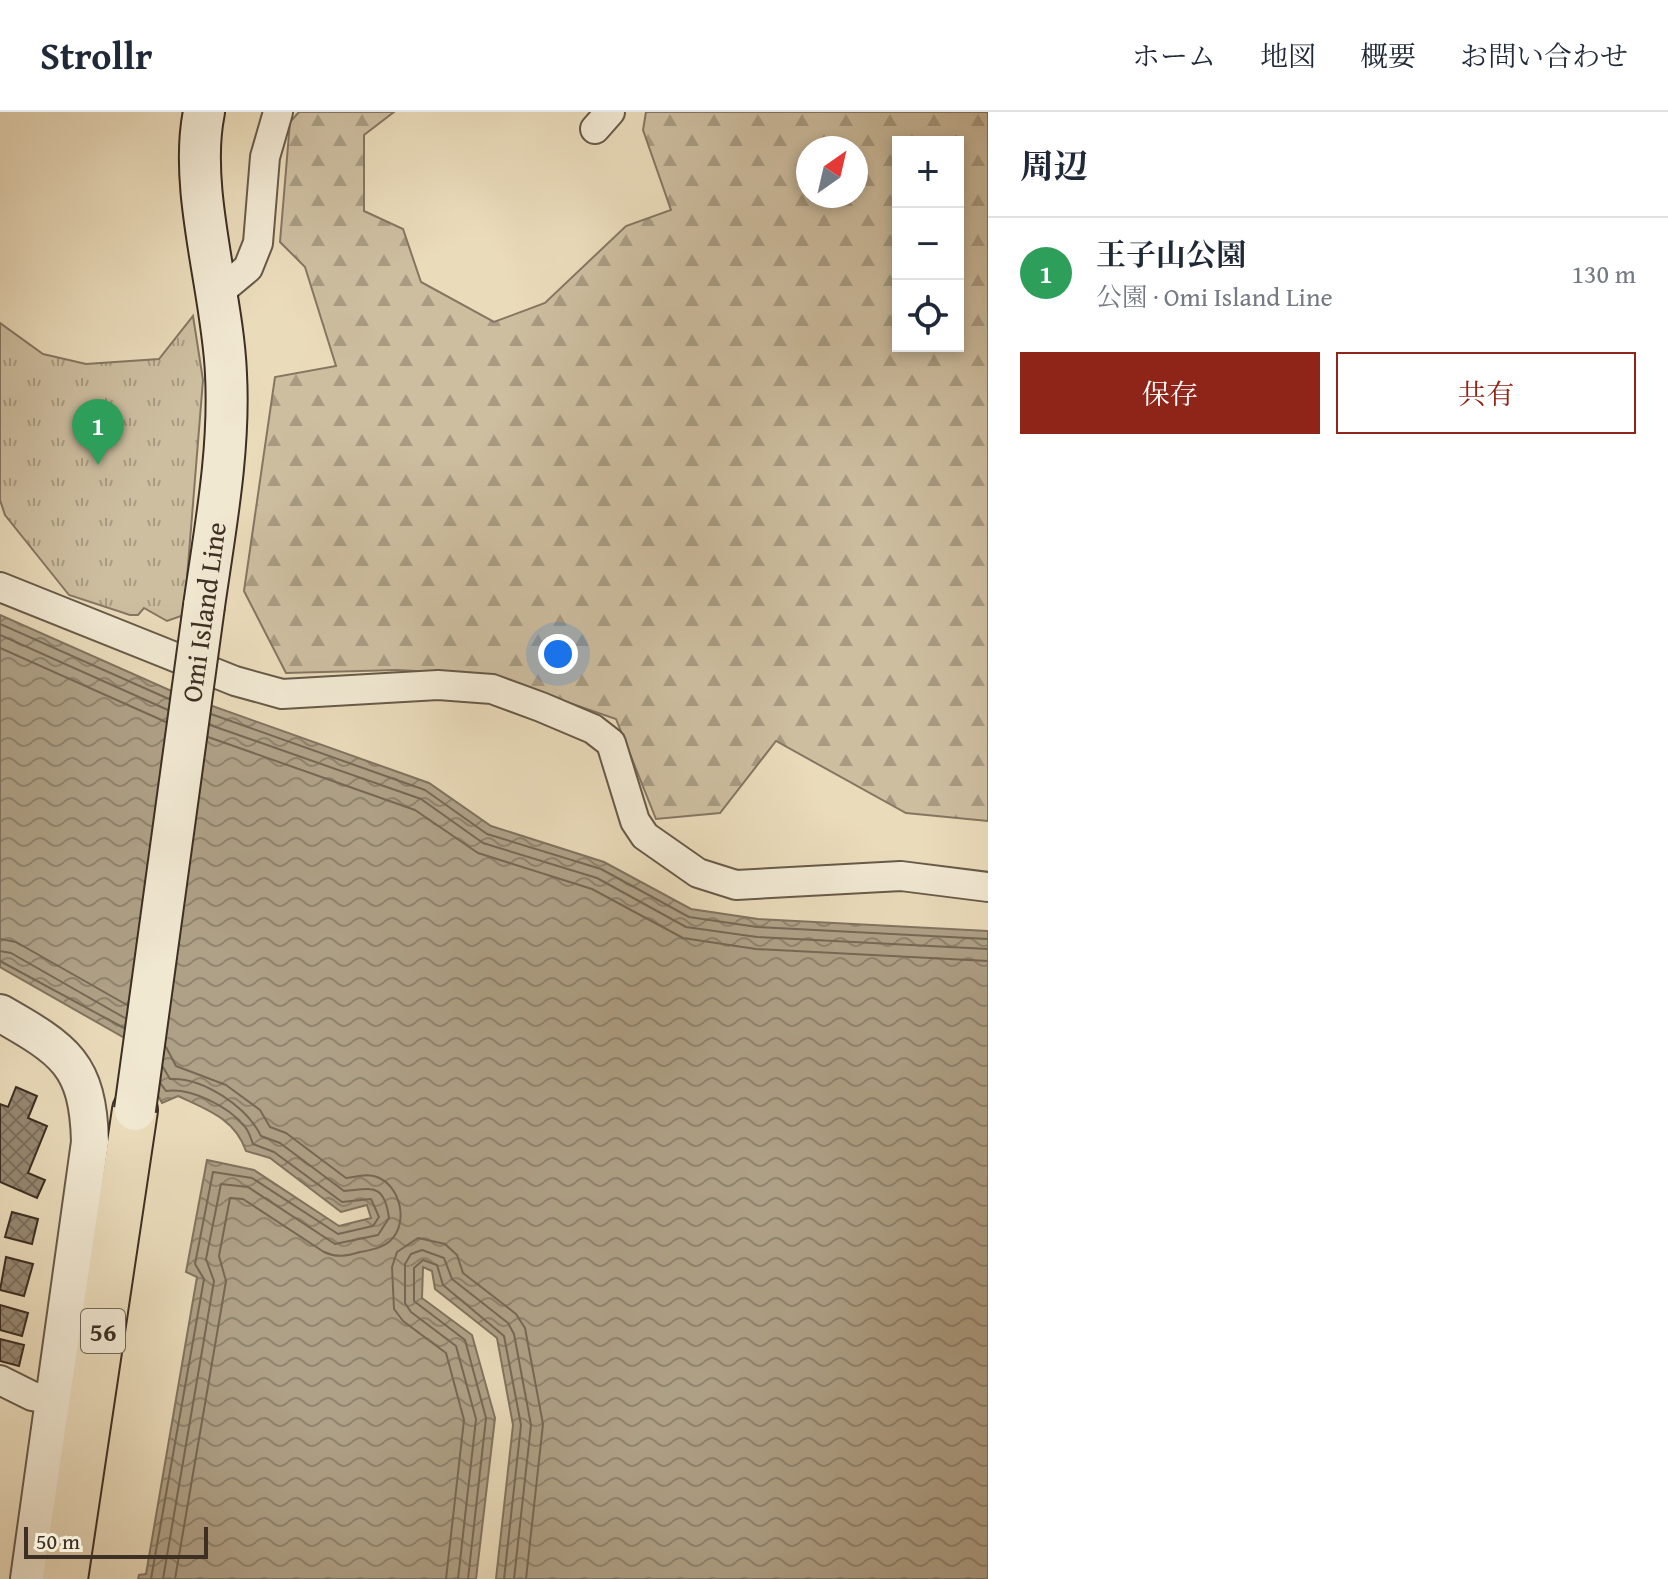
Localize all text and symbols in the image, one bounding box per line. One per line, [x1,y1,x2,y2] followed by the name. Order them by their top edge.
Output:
[40,27,152,83] text: Strollr
[1132,35,1216,76] text: ホーム
[1260,35,1316,76] text: 地図
[1360,35,1416,76] text: 概要
[1460,35,1628,76] text: お問い合わせ
[796,136,868,208] north arrow
[892,136,964,352] map controls
[892,136,964,208] button: +
[1020,141,1088,190] text: 周辺
[892,208,964,280] button: −
[1096,232,1246,276] text: 王子山公園
[1039,254,1053,293] text: 1
[1571,254,1636,293] text: 130 m
[1096,277,1333,316] text: 公園 · Omi Island Line
[892,280,964,352] button: locate
[1020,352,1320,434] button: 保存
[1336,352,1636,434] button: 共有
[72,399,124,465] pin: 1
[170,519,236,705] street label: Omi Island Line
[538,634,578,674] your location
[81,1309,125,1353] road number: 56
[24,1523,208,1559] scale bar
[36,1525,80,1557] text: 50 m

